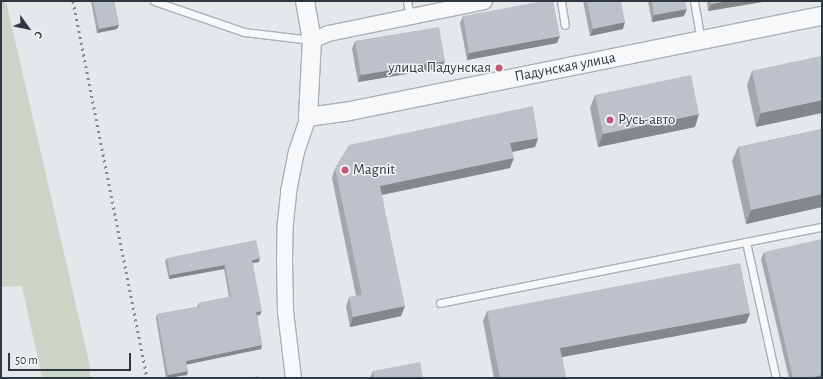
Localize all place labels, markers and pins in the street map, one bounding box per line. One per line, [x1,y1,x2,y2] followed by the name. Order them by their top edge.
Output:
[388,59,491,77] place label: улица Падунская
[494,63,504,73] marker: улица Падунская
[618,111,675,129] place label: Русь-авто
[605,115,615,125] marker: Русь-авто
[353,161,395,179] place label: Magnit
[340,165,350,175] marker: Magnit

